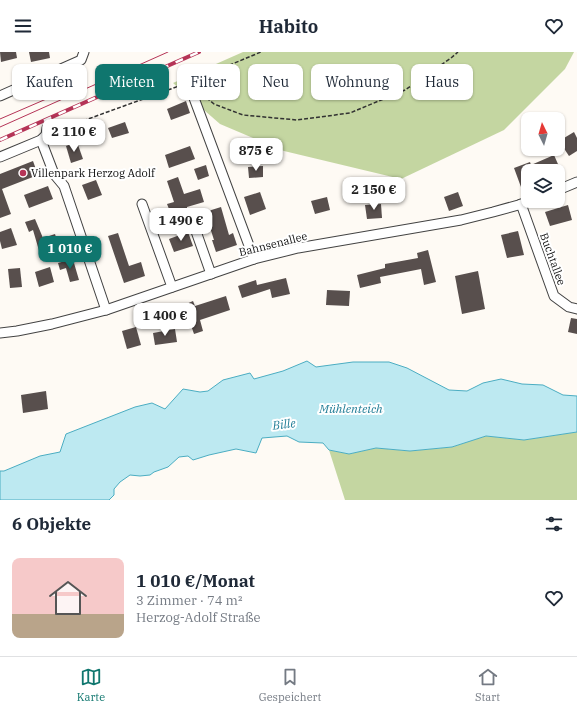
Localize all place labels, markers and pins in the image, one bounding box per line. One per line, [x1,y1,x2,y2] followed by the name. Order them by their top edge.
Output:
[37,119,111,153] pin: 2 110 €
[228,138,284,172] pin: 875 €
[31,166,156,180] place label: Villenpark Herzog Adolf
[18,168,28,178] marker: Villenpark Herzog Adolf
[337,177,411,211] pin: 2 150 €
[144,208,218,242] pin: 1 490 €
[33,236,107,270] pin: 1 010 €
[128,303,202,337] pin: 1 400 €

